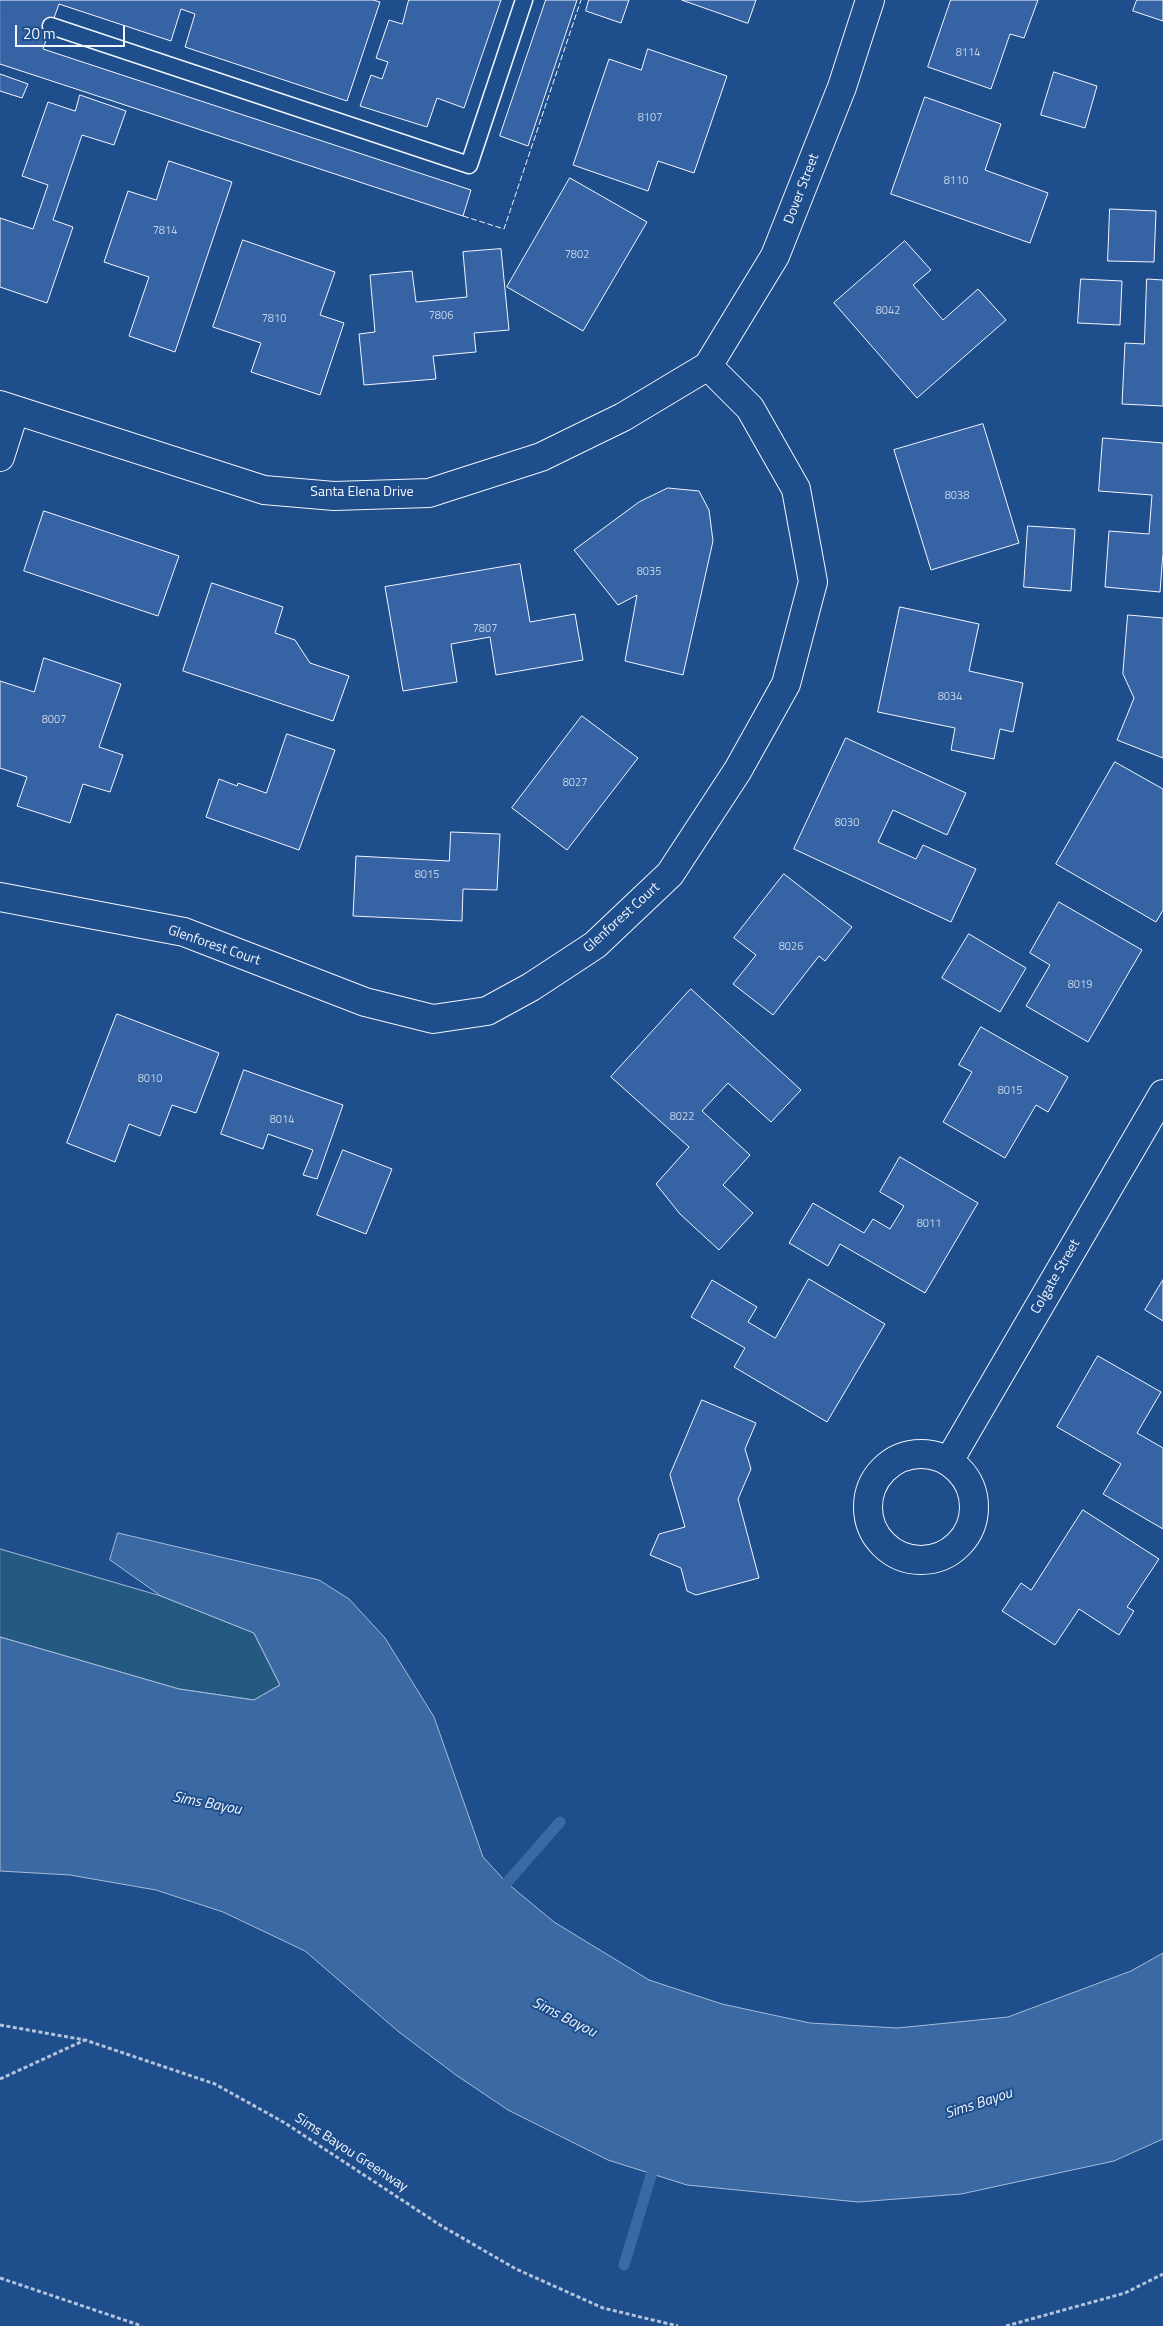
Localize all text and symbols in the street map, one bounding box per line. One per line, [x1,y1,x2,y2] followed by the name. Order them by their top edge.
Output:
[18,15,128,47] scale bar
[23,22,56,45] text: 20 m
[956,46,980,60] house number: 8114
[638,111,662,125] house number: 8107
[781,151,823,227] street label: Dover Street
[944,174,968,188] house number: 8110
[153,224,177,238] house number: 7814
[565,248,589,262] house number: 7802
[876,304,900,318] house number: 8042
[429,309,453,323] house number: 7806
[262,312,286,326] house number: 7810
[310,485,414,501] street label: Santa Elena Drive
[945,489,969,503] house number: 8038
[637,565,661,579] house number: 8035
[473,622,497,636] house number: 7807
[938,690,962,704] house number: 8034
[42,713,66,727] house number: 8007
[563,776,587,790] house number: 8027
[835,816,859,830] house number: 8030
[415,868,439,882] house number: 8015
[580,879,664,957] street label: Glenforest Court
[166,922,262,970] street label: Glenforest Court
[779,940,803,954] house number: 8026
[1068,978,1092,992] house number: 8019
[138,1072,162,1086] house number: 8010
[998,1084,1022,1098] house number: 8015
[670,1110,694,1124] house number: 8022
[270,1113,294,1127] house number: 8014
[917,1217,941,1231] house number: 8011
[1028,1237,1084,1317] street label: Colgate Street
[171,1789,243,1819] water label: Sims Bayou
[529,1994,599,2042] water label: Sims Bayou
[943,2085,1015,2123] water label: Sims Bayou
[291,2110,411,2196] street label: Sims Bayou Greenway

